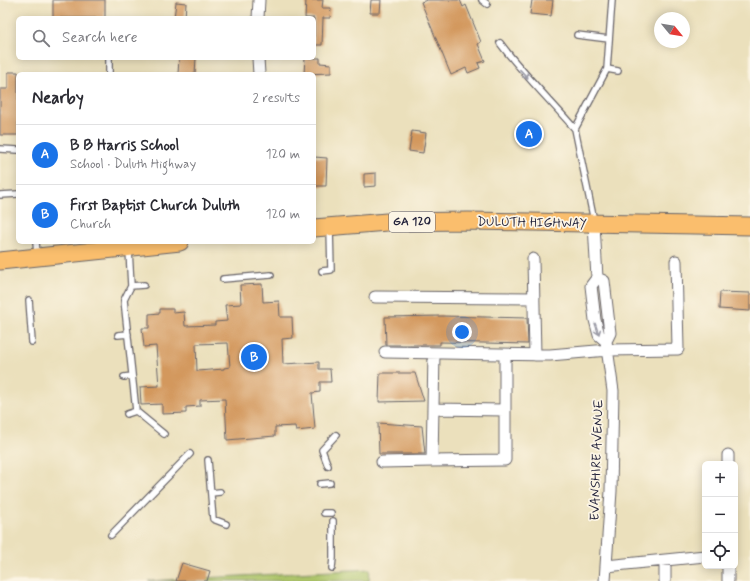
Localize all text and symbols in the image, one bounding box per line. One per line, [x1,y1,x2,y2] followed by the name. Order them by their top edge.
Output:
[654,12,690,48] north arrow
[16,16,316,60] search box
[30,27,52,49] icon: search
[62,28,138,48] text: Search here
[520,69,529,79] one-way arrow
[32,87,84,109] text: Nearby
[253,90,300,107] text: 2 results
[516,119,542,149] pin: A
[70,136,179,156] text: B B Harris School
[41,146,49,163] text: A
[266,146,300,163] text: 120 m
[70,156,196,173] text: School · Duluth Highway
[70,196,240,216] text: First Baptist Church Duluth
[41,206,49,223] text: B
[266,206,300,223] text: 120 m
[389,212,435,232] road number: GA 120
[477,214,587,232] street label: DULUTH HIGHWAY
[70,216,111,233] text: Church
[452,322,472,342] your location
[594,322,602,334] one-way arrow
[241,342,267,372] pin: B
[586,399,608,521] street label: EVANSHIRE AVENUE
[702,461,738,569] map controls
[702,461,738,497] button: +
[702,497,738,533] button: −
[702,533,738,569] button: locate

